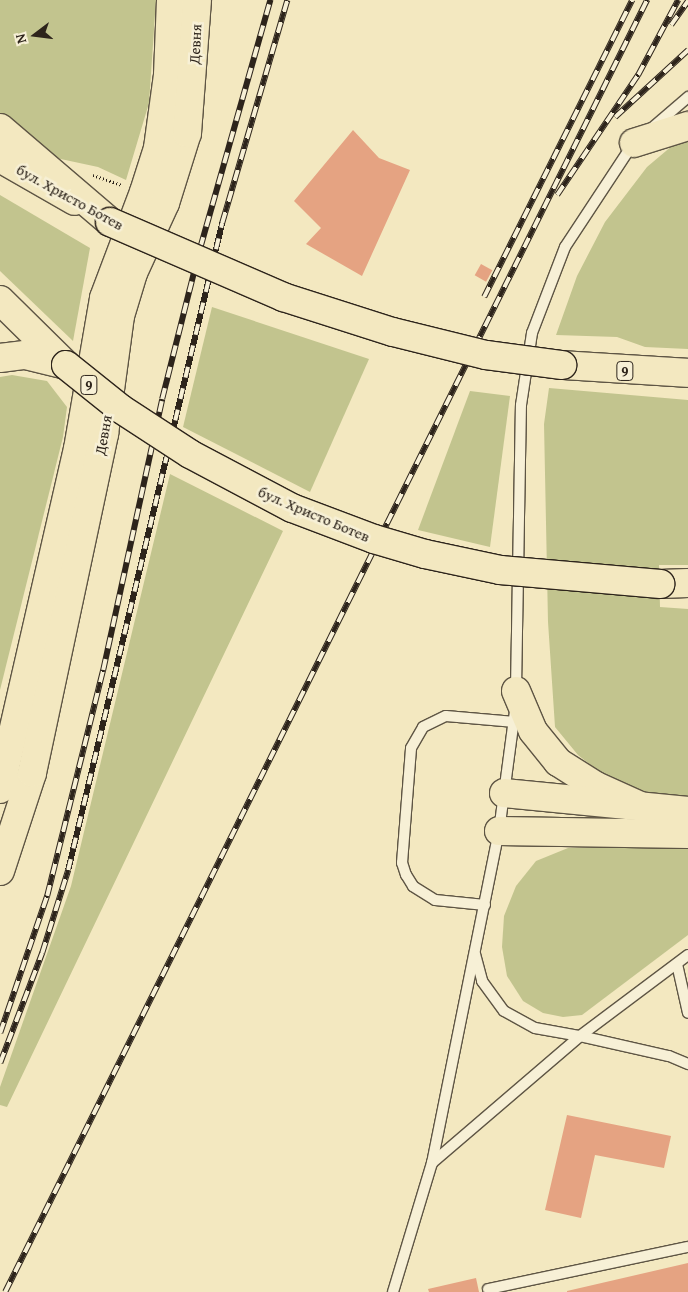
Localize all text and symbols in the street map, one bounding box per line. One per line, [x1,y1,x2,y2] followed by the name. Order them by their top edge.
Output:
[10,10,60,60] north arrow
[185,23,205,65] street label: Девня
[10,32,31,46] text: N
[13,160,127,234] street label: бул. Христо Ботев
[616,360,634,382] road number: 9
[80,374,98,396] road number: 9
[91,414,115,456] street label: Девня
[256,482,372,546] street label: бул. Христо Ботев

